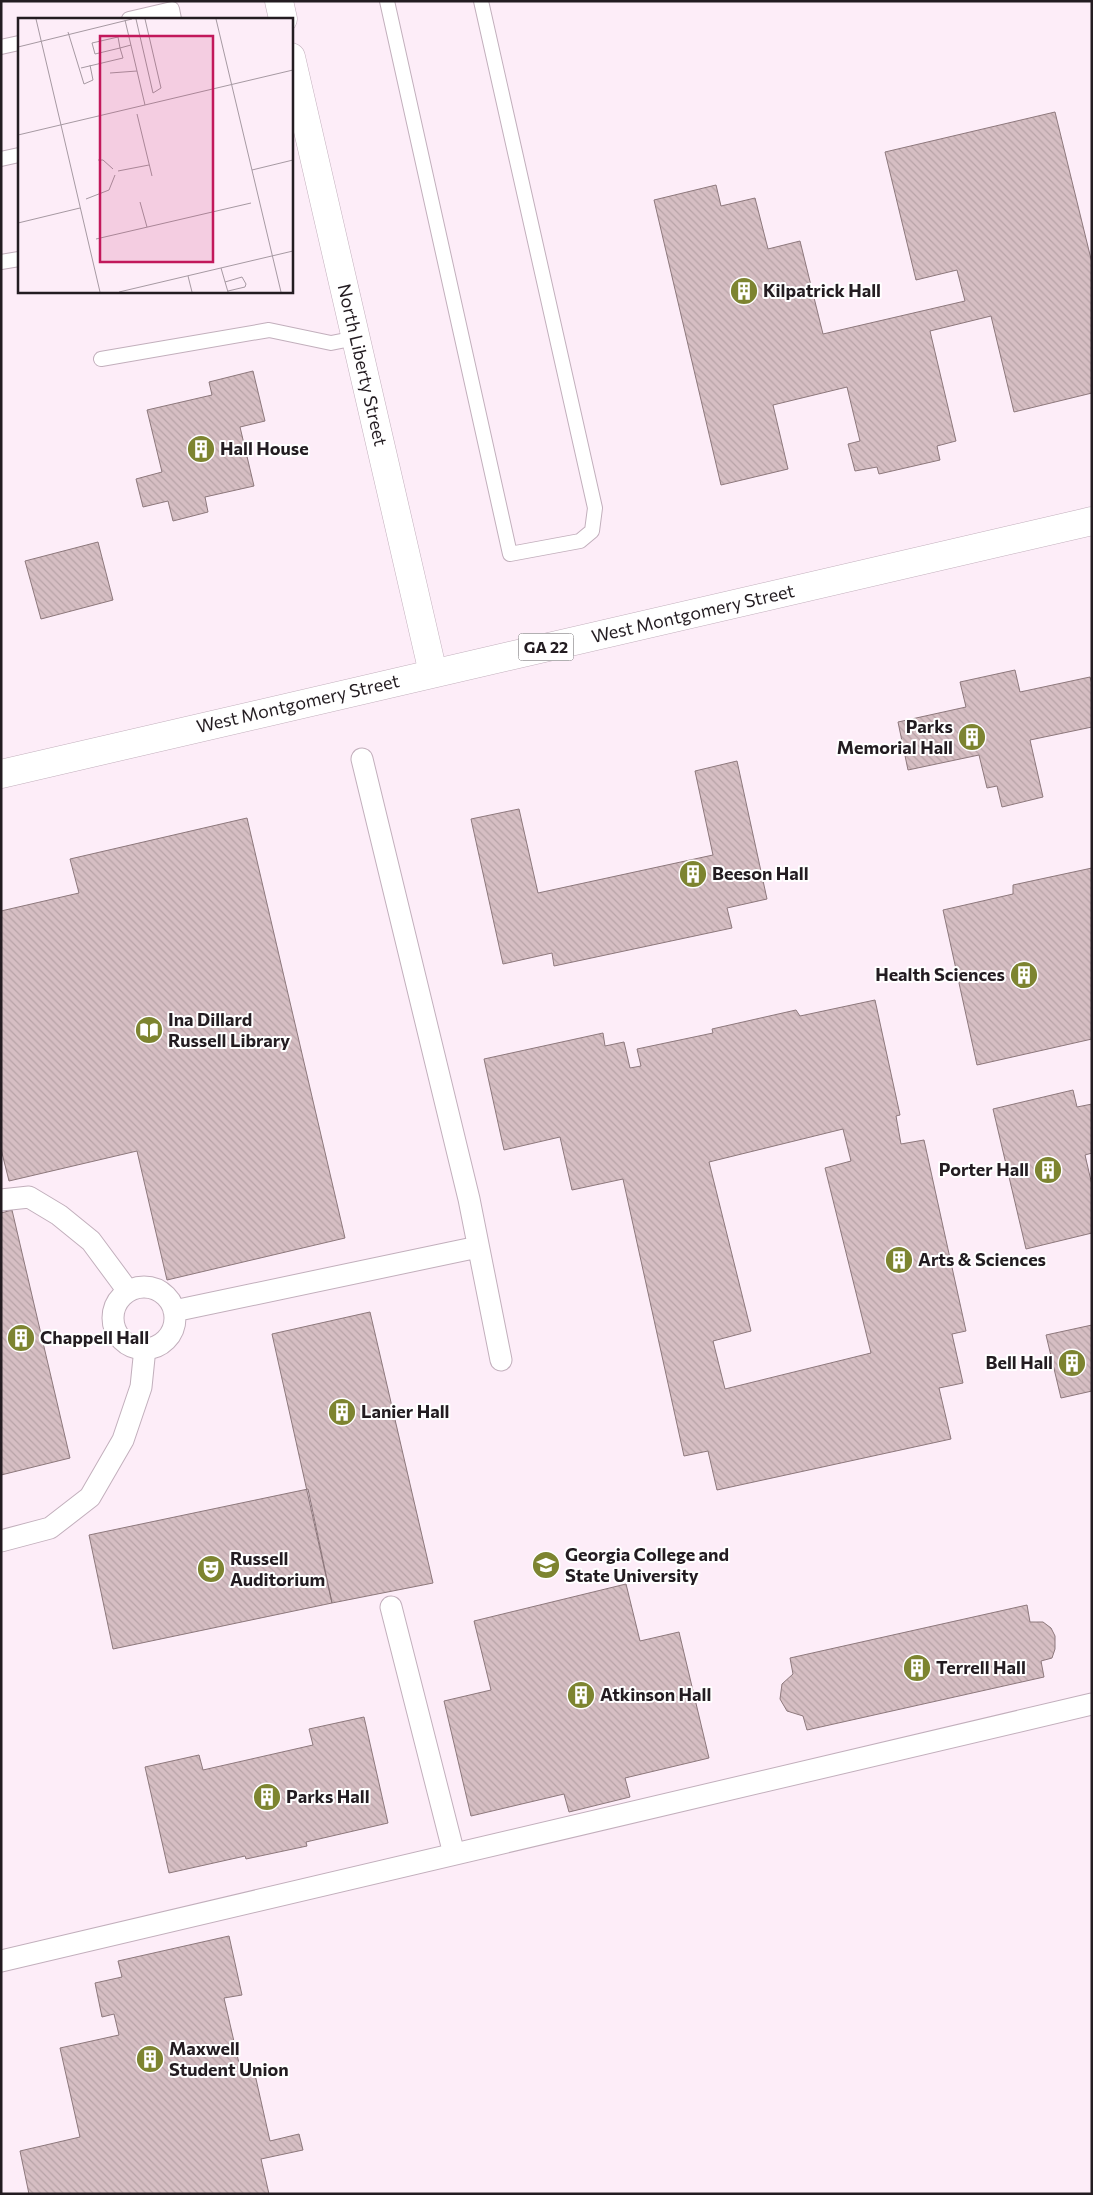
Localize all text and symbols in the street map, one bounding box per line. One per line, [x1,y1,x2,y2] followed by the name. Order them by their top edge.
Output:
[18,18,292,292] inset map
[729,276,759,306] building icon: Kilpatrick Hall
[763,279,881,301] place label: Kilpatrick Hall
[334,281,392,448] street label: North Liberty Street
[186,434,216,464] building icon: Hall House
[220,437,309,459] place label: Hall House
[589,579,796,647] street label: West Montgomery Street
[518,634,574,660] road number: GA 22
[194,669,401,737] street label: West Montgomery Street
[837,715,953,758] place label: Parks Memorial Hall
[957,722,987,752] building icon: Parks Memorial Hall
[678,859,708,889] building icon: Beeson Hall
[712,862,809,884] place label: Beeson Hall
[1009,960,1039,990] building icon: Health Sciences
[875,963,1005,985] place label: Health Sciences
[168,1008,290,1051] place label: Ina Dillard Russell Library
[134,1015,164,1045] library icon: Ina Dillard Russell Library
[1033,1155,1063,1185] building icon: Porter Hall
[939,1158,1029,1180] place label: Porter Hall
[884,1245,914,1275] building icon: Arts & Sciences
[918,1248,1046,1270] place label: Arts & Sciences
[6,1323,36,1353] building icon: Chappell Hall
[40,1326,149,1348] place label: Chappell Hall
[1057,1348,1087,1378] building icon: Bell Hall
[986,1351,1053,1373] place label: Bell Hall
[327,1397,357,1427] building icon: Lanier Hall
[361,1400,450,1422] place label: Lanier Hall
[565,1543,729,1586] place label: Georgia College and State University
[230,1547,325,1590] place label: Russell Auditorium
[531,1550,561,1580] school or university icon: Georgia College and State University
[196,1554,226,1584] theatre icon: Russell Auditorium
[902,1653,932,1683] building icon: Terrell Hall
[936,1656,1026,1678] place label: Terrell Hall
[566,1680,596,1710] building icon: Atkinson Hall
[600,1683,711,1705] place label: Atkinson Hall
[252,1782,282,1812] building icon: Parks Hall
[286,1785,370,1807] place label: Parks Hall
[169,2037,289,2080] place label: Maxwell Student Union
[135,2044,165,2074] building icon: Maxwell Student Union

